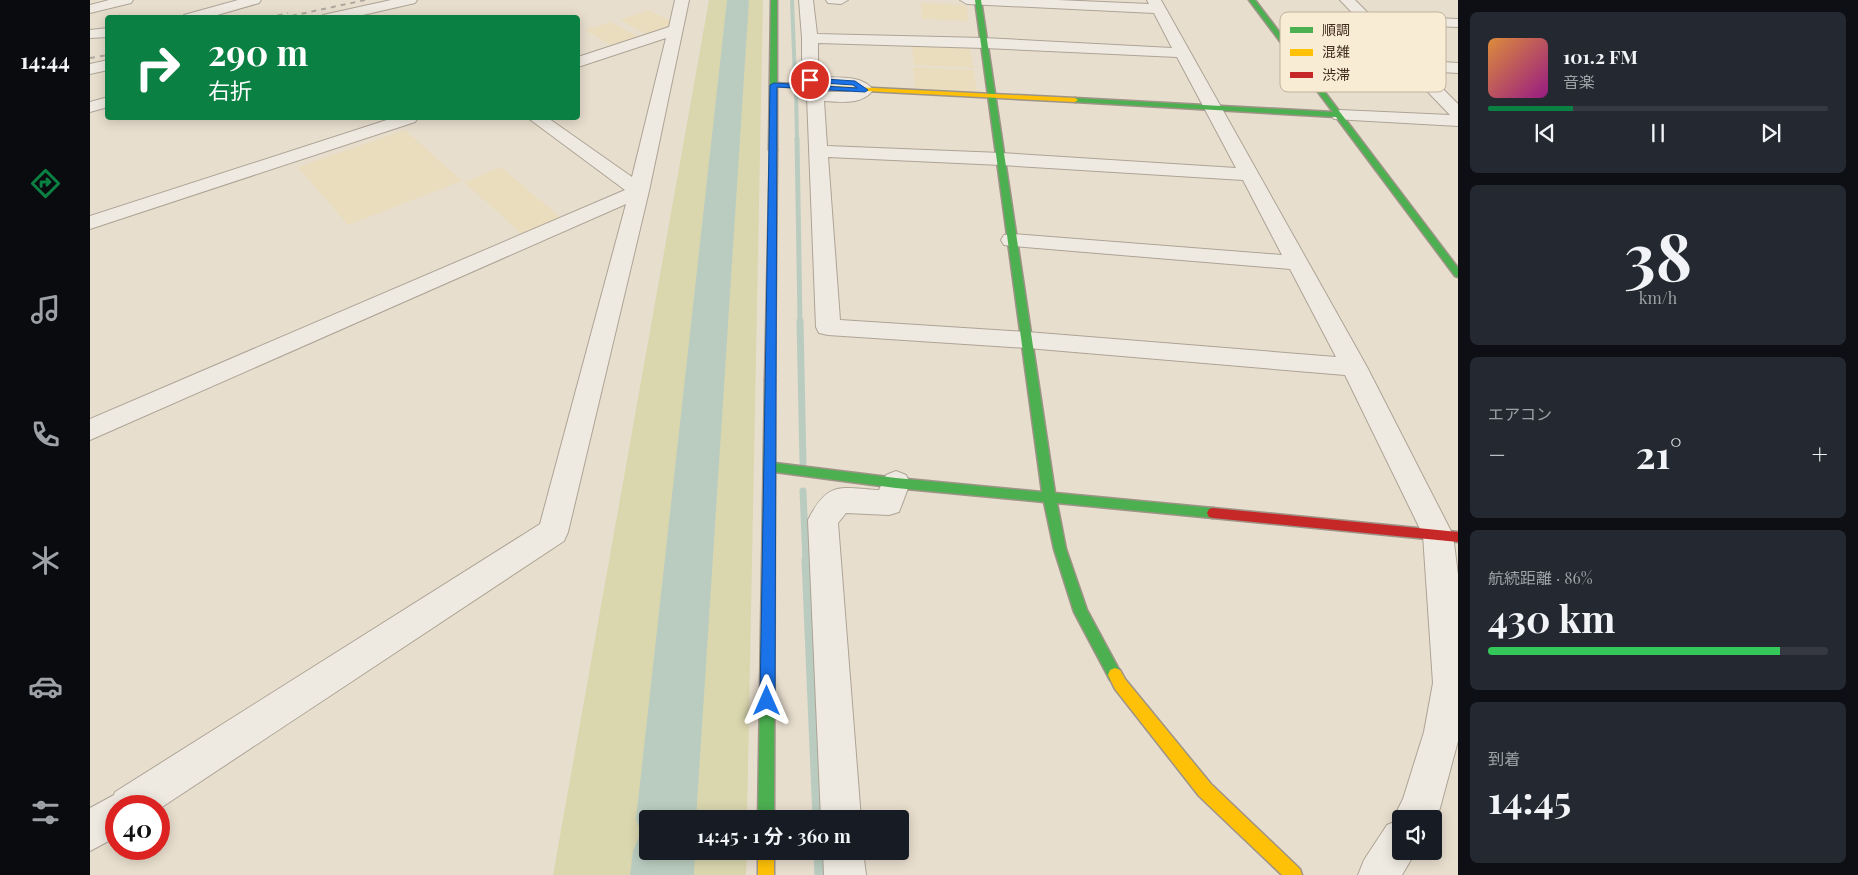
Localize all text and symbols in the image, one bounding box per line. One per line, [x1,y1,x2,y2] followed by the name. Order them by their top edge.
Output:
[1280,12,1446,92] legend
[1322,20,1350,39] text: 順調
[208,28,308,75] text: 290 m
[125,35,190,100] icon: right
[1322,42,1350,61] text: 混雑
[1563,43,1638,69] text: 101.2 FM
[20,45,70,75] text: 14:44
[789,59,831,101] pin
[1322,65,1350,84] text: 渋滞
[796,66,824,94] icon: arrive
[1563,71,1595,92] text: 音楽
[208,75,252,105] text: 右折
[1531,119,1559,147] icon: previous
[1644,119,1672,147] icon: pause
[1757,119,1785,147] icon: next
[28,166,63,201] icon: directions
[1624,211,1692,297] text: 38
[1639,287,1677,308] text: km/h
[28,292,63,327] icon: music
[1488,403,1552,424] text: エアコン
[28,417,63,452] icon: phone
[1636,428,1682,479] text: 21°
[1488,435,1506,472] text: −
[1812,435,1828,472] text: +
[28,543,63,578] icon: climate
[1488,567,1593,588] text: 航続距離 · 86%
[1488,592,1615,643] text: 430 km
[28,669,63,704] icon: car
[740,674,792,726] position arrow
[1488,748,1520,769] text: 到着
[1488,773,1571,824] text: 14:45
[28,795,63,830] icon: filters
[105,795,170,860] speed limit sign: 40
[1392,810,1442,860] map controls
[1392,810,1442,860] button: sound
[697,822,851,848] text: 14:45 · 1 分 · 360 m

